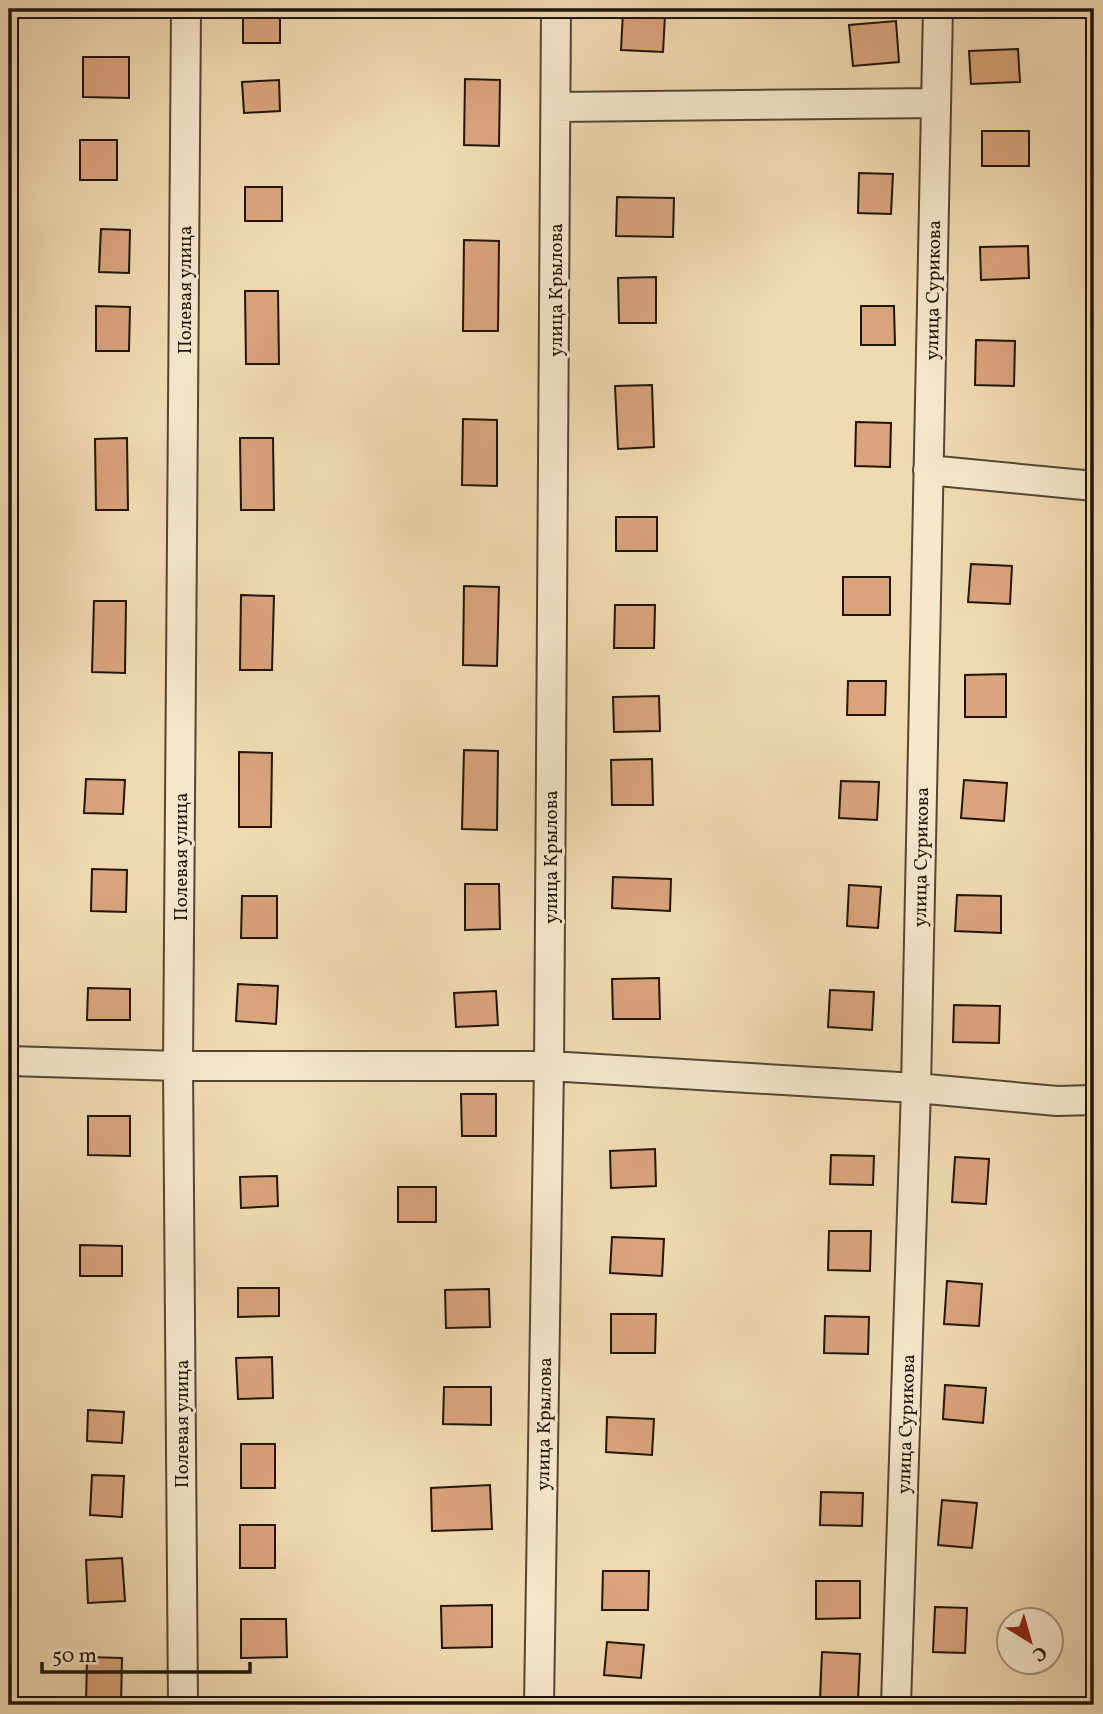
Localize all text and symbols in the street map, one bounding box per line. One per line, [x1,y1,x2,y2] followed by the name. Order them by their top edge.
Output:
[920,220,948,360] street label: улица Сурикова
[544,223,570,357] street label: улица Крылова
[173,226,199,354] street label: Полевая улица
[908,787,936,927] street label: улица Сурикова
[539,790,565,924] street label: улица Крылова
[169,793,195,921] street label: Полевая улица
[892,1354,922,1495] street label: улица Сурикова
[531,1357,559,1491] street label: улица Крылова
[170,1360,196,1488] street label: Полевая улица
[995,1606,1064,1676] north arrow
[42,1630,250,1674] scale bar
[1026,1639,1052,1667] text: С
[52,1642,97,1671] text: 50 m

